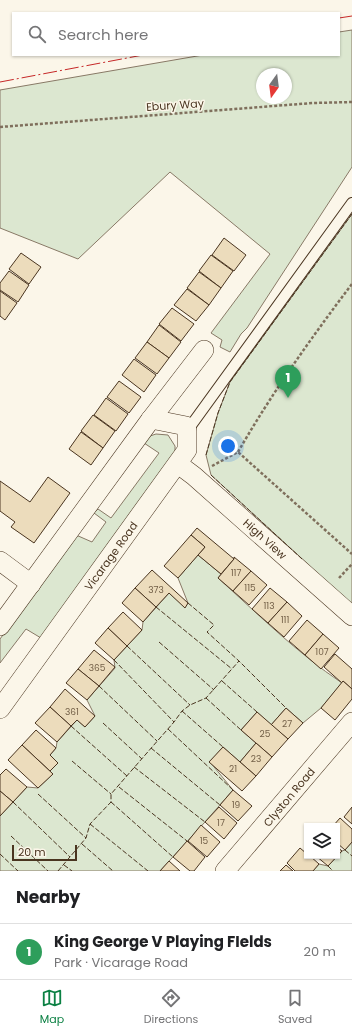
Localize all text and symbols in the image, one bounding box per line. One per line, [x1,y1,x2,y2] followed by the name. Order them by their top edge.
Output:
[12,12,340,56] search box
[26,23,48,45] icon: search
[58,24,148,45] text: Search here
[256,68,292,104] north arrow
[146,95,205,115] street label: Ebury Way
[275,365,301,398] pin: 1
[218,436,238,456] your location
[240,515,290,563] street label: High View
[81,518,141,594] street label: Vicarage Road
[231,567,241,579] house number: 117
[244,582,256,594] house number: 115
[148,584,164,596] house number: 373
[263,600,275,612] house number: 113
[281,614,289,626] house number: 111
[315,646,329,658] house number: 107
[89,662,106,674] house number: 365
[65,706,79,718] house number: 361
[282,718,292,730] house number: 27
[260,728,271,740] house number: 25
[251,753,261,765] house number: 23
[229,763,237,775] house number: 21
[259,764,319,830] street label: Clyston Road
[232,799,241,811] house number: 19
[217,817,225,829] house number: 17
[304,823,340,859] map controls
[304,823,340,859] button: layers
[200,835,209,847] house number: 15
[12,843,77,862] scale bar
[18,844,46,860] text: 20 m
[16,885,80,909] text: Nearby
[54,931,272,952] text: King George V Playing FIelds
[27,942,31,961] text: 1
[303,942,336,961] text: 20 m
[54,953,188,972] text: Park · Vicarage Road
[40,987,64,1028] tab: Map
[144,987,198,1028] tab: Directions
[278,987,312,1028] tab: Saved

